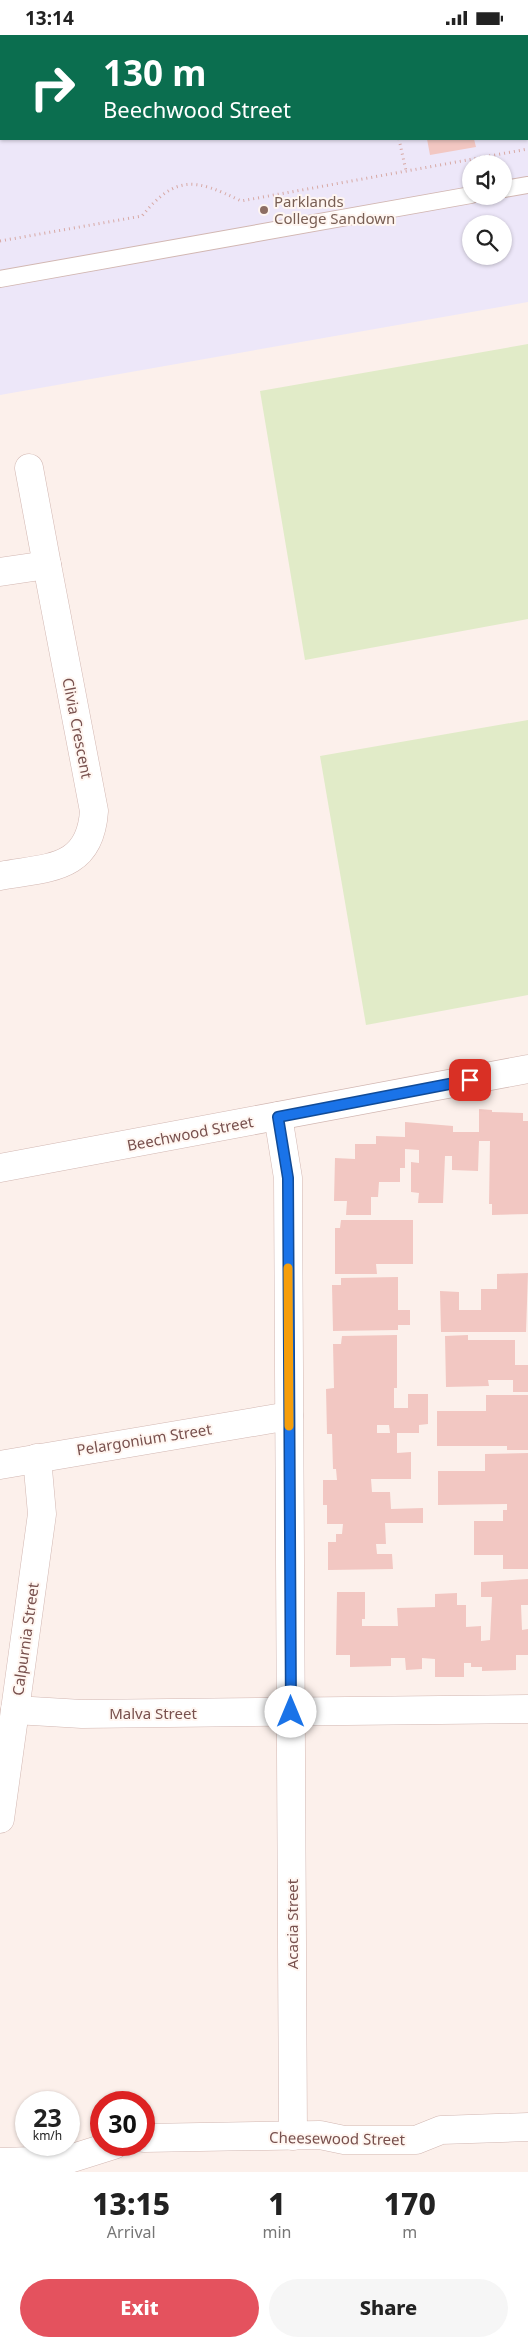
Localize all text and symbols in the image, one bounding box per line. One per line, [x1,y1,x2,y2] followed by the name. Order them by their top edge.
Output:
[25,5,74,31] text: 13:14
[103,49,206,96] text: 130 m
[20,55,85,120] icon: right
[103,94,291,124] text: Beechwood Street
[462,155,512,265] map controls
[462,155,512,205] button: sound
[274,191,395,228] place label: Parklands College Sandown
[258,204,270,216] marker: Parklands College Sandown
[462,215,512,265] button: search
[58,676,98,781] street label: Clivia Crescent
[449,1059,491,1101] pin
[456,1066,484,1094] icon: arrive
[125,1111,255,1155] street label: Beechwood Street
[75,1418,213,1460] street label: Pelargonium Street
[7,1581,43,1697] street label: Calpurnia Street
[264,1685,316,1737] position arrow
[109,1703,197,1723] street label: Malva Street
[282,1878,302,1969] street label: Acacia Street
[90,2091,155,2156] speed limit sign: 30
[33,2100,62,2134] text: 23
[33,2127,62,2144] text: km/h
[269,2127,406,2149] street label: Cheesewood Street
[92,2183,170,2224] text: 13:15
[268,2183,286,2224] text: 1
[384,2183,436,2224] text: 170
[107,2221,156,2243] text: Arrival
[262,2221,291,2243] text: min
[402,2221,417,2243] text: m
[20,2279,259,2337] button: Exit
[269,2279,508,2337] button: Share

